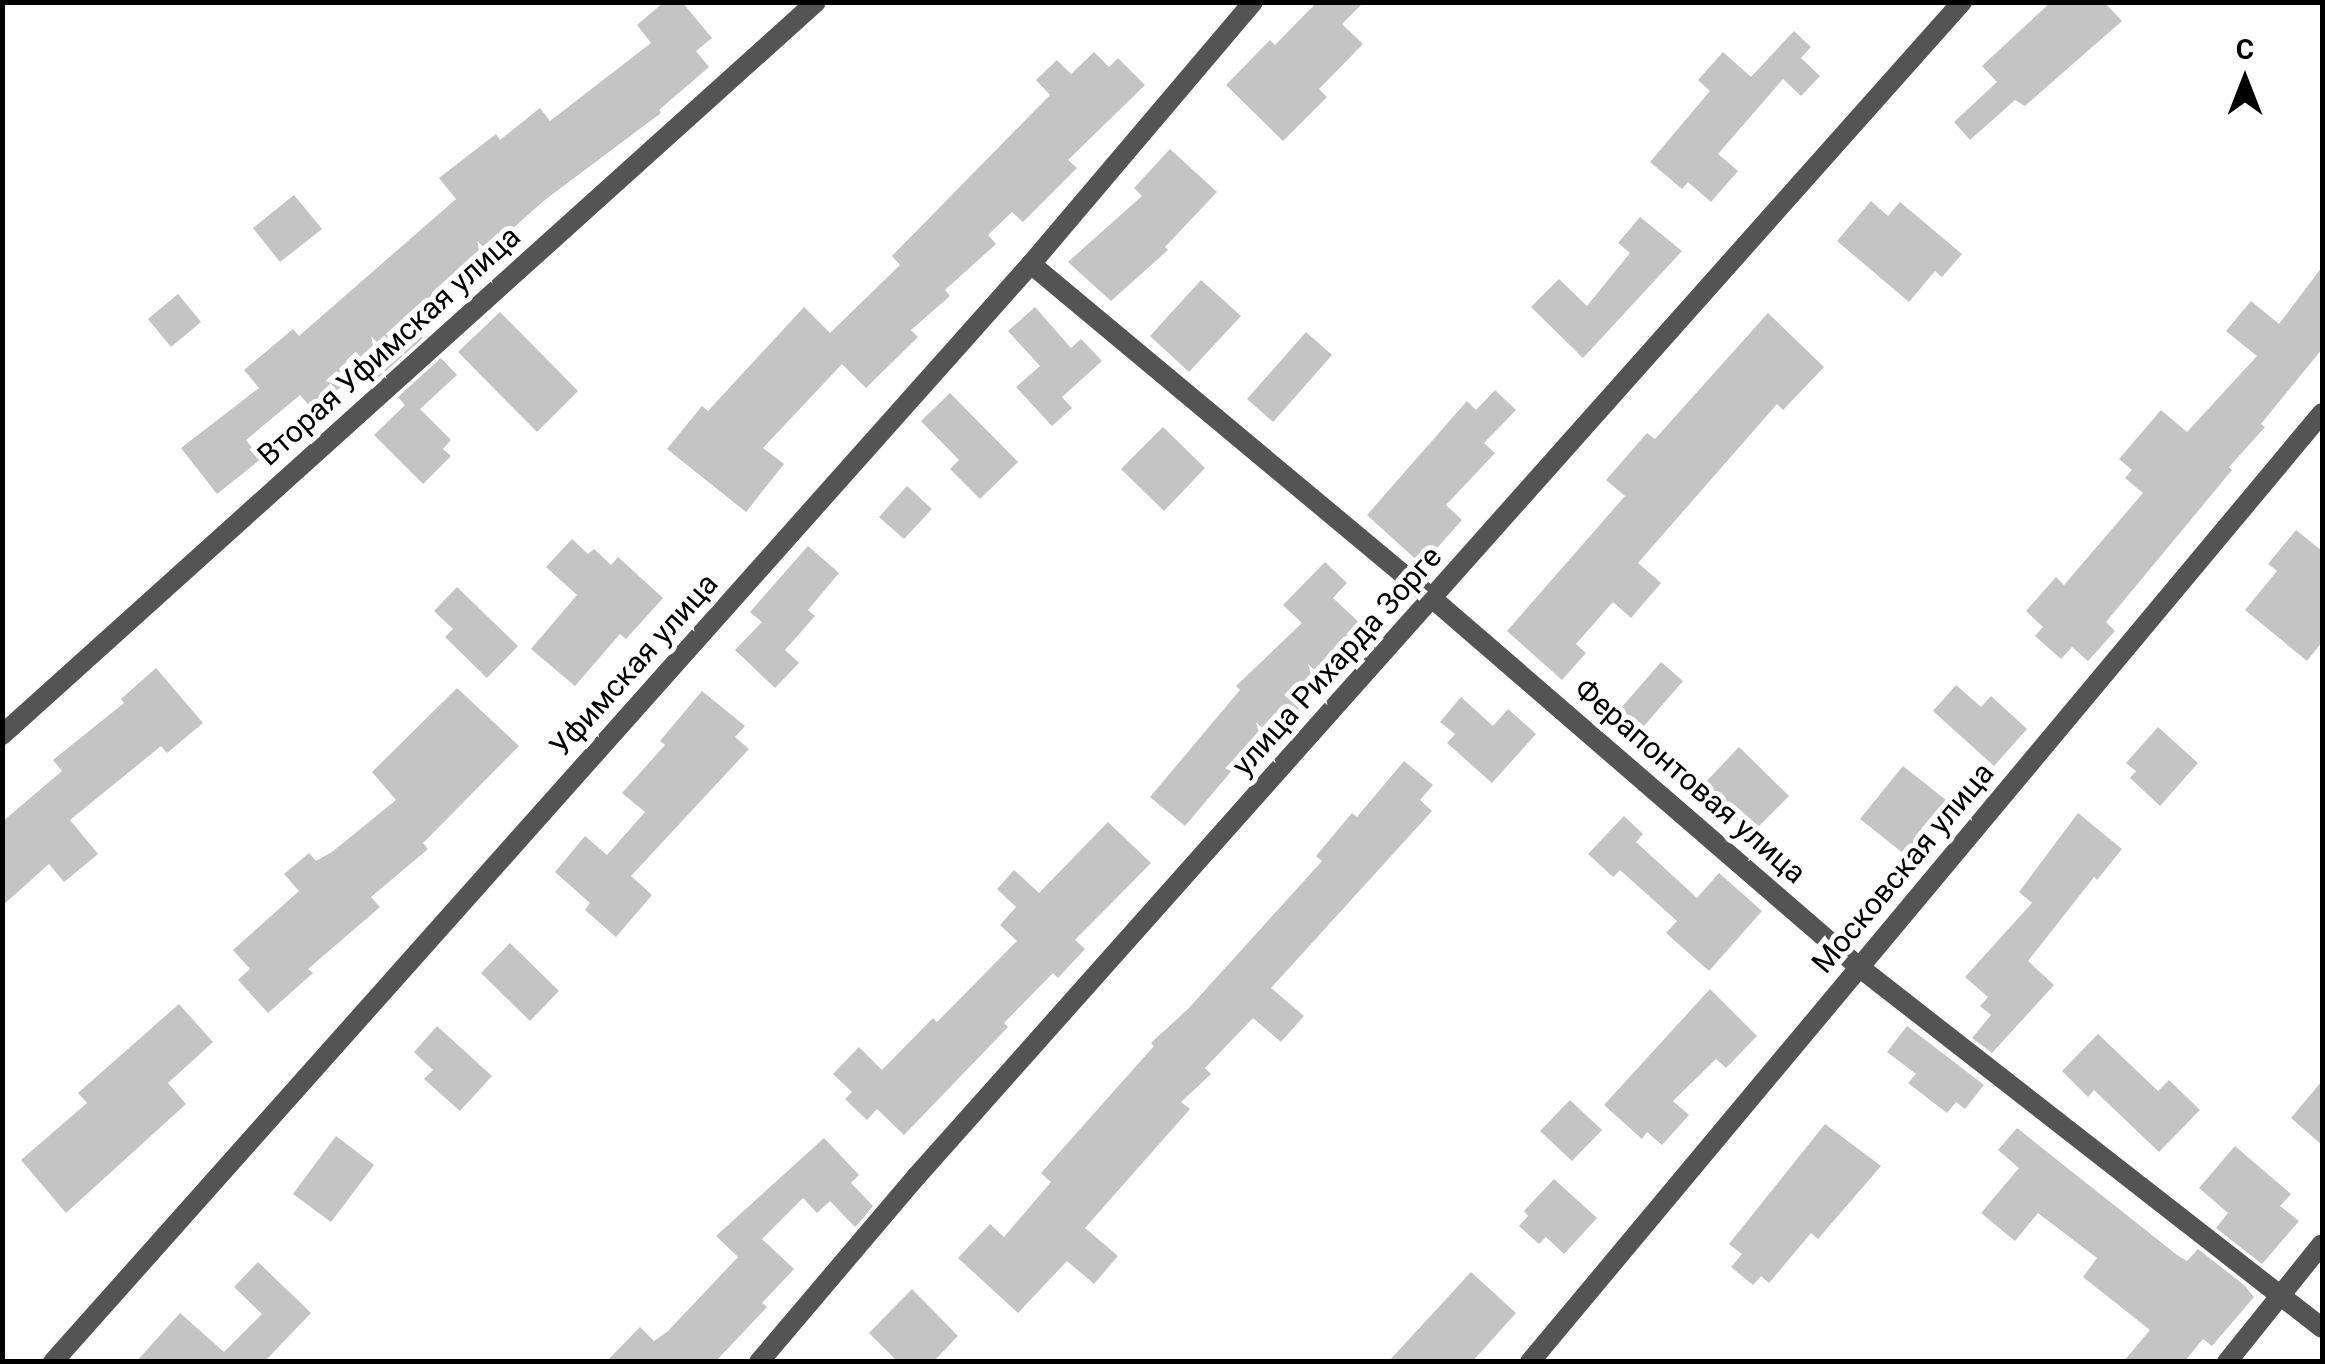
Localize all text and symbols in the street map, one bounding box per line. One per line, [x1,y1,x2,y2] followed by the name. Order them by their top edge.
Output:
[2195,30,2295,130] north arrow
[2236,33,2254,66] text: С
[250,219,528,473] street label: Вторая Уфимская улица
[1225,539,1449,783] street label: улица Рихарда Зорге
[542,566,726,764] street label: Уфимская улица
[1567,671,1813,891] street label: Ферапонтовая улица
[1804,755,2002,981] street label: Московская улица

